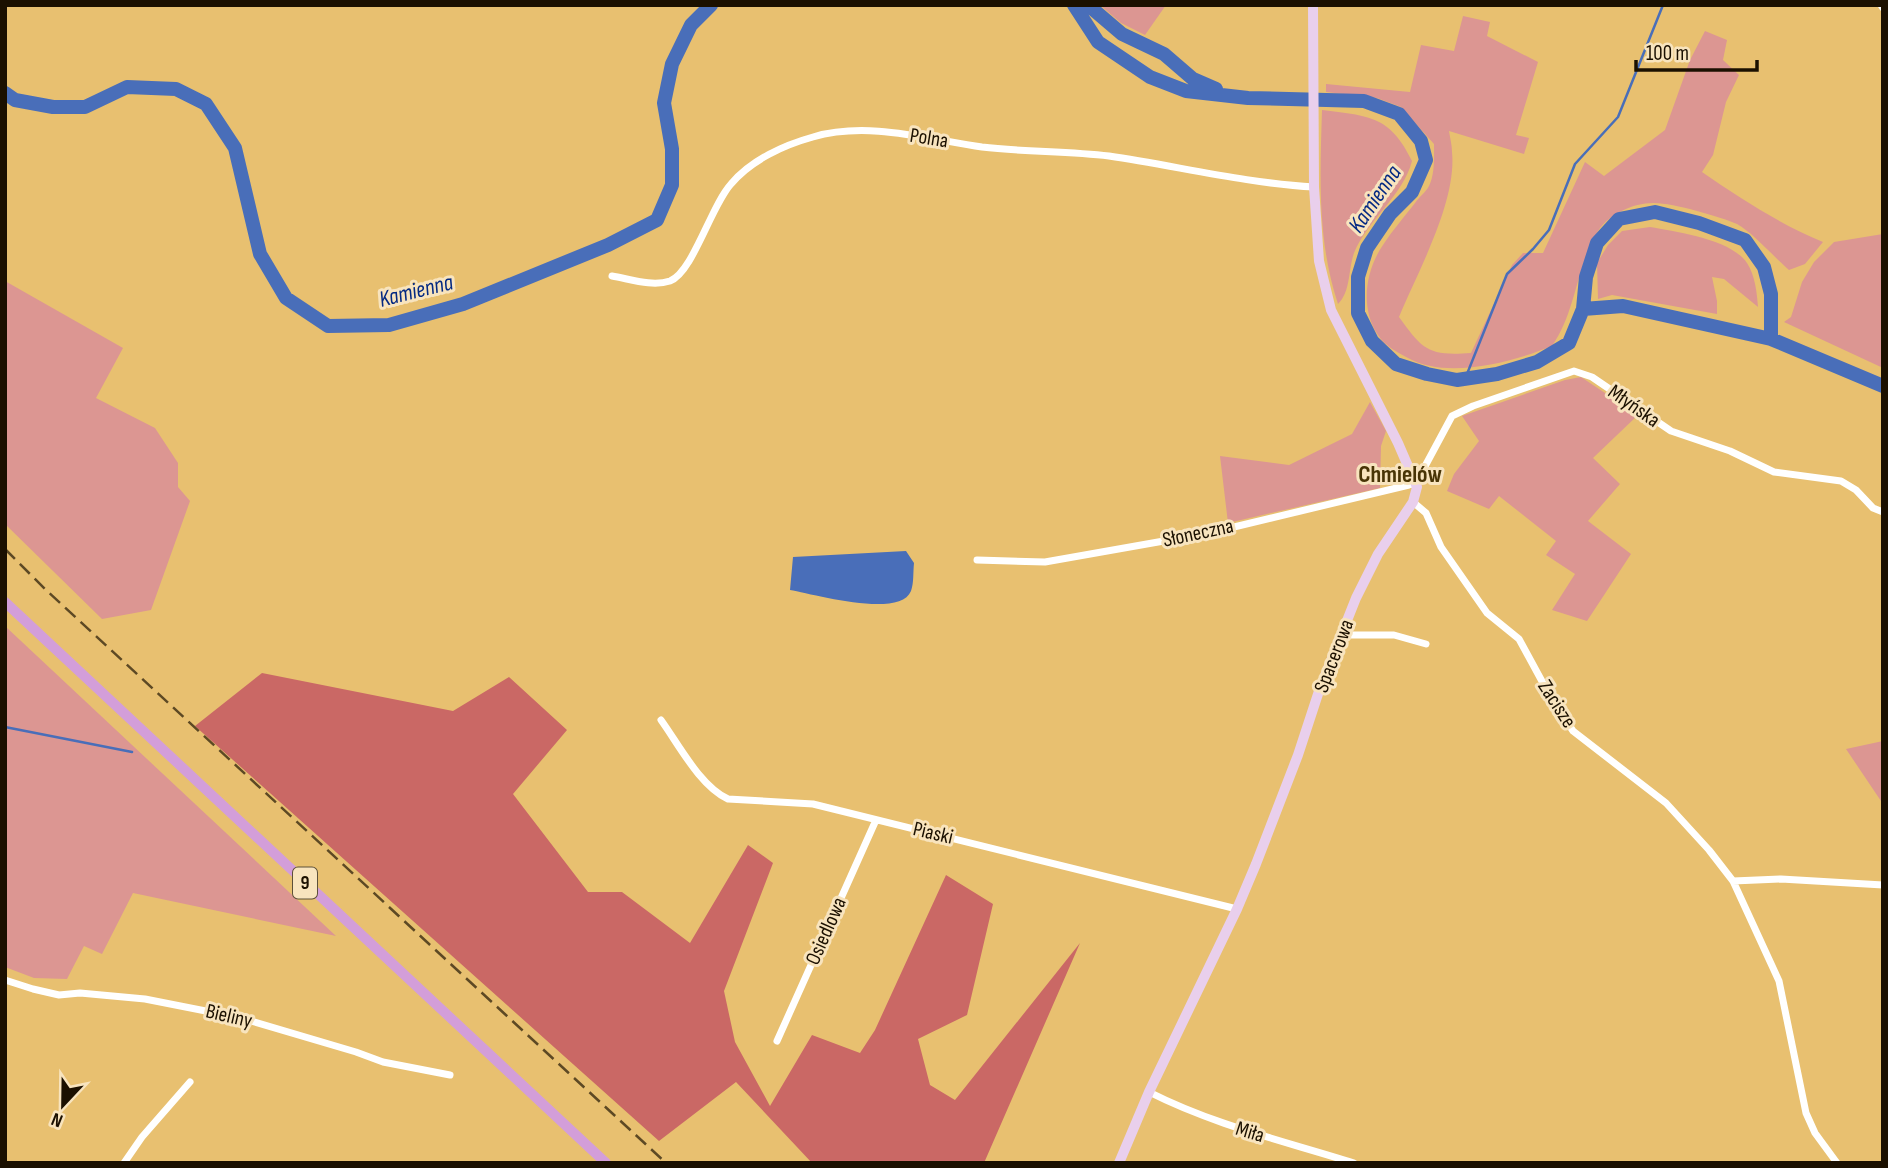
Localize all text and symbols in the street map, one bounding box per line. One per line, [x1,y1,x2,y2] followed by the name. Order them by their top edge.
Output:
[1636,28,1757,72] scale bar
[1646,41,1689,66] text: 100 m
[908,123,950,153] street label: Polna
[1342,159,1408,238] water label: Kamienna
[376,268,457,314] water label: Kamienna
[1603,379,1665,433] street label: Młyńska
[1358,460,1442,489] district label: Chmielów
[1160,513,1236,553] street label: Słoneczna
[1309,616,1359,696] street label: Spacerowa
[1532,675,1582,733] street label: Zacisze
[911,816,955,850] street label: Piaski
[293,868,317,898] road number: 9
[800,893,852,969] street label: Osiedlowa
[203,999,255,1033] street label: Bieliny
[28,1070,98,1140] north arrow
[48,1107,66,1132] text: N
[1233,1116,1267,1148] street label: Miła

